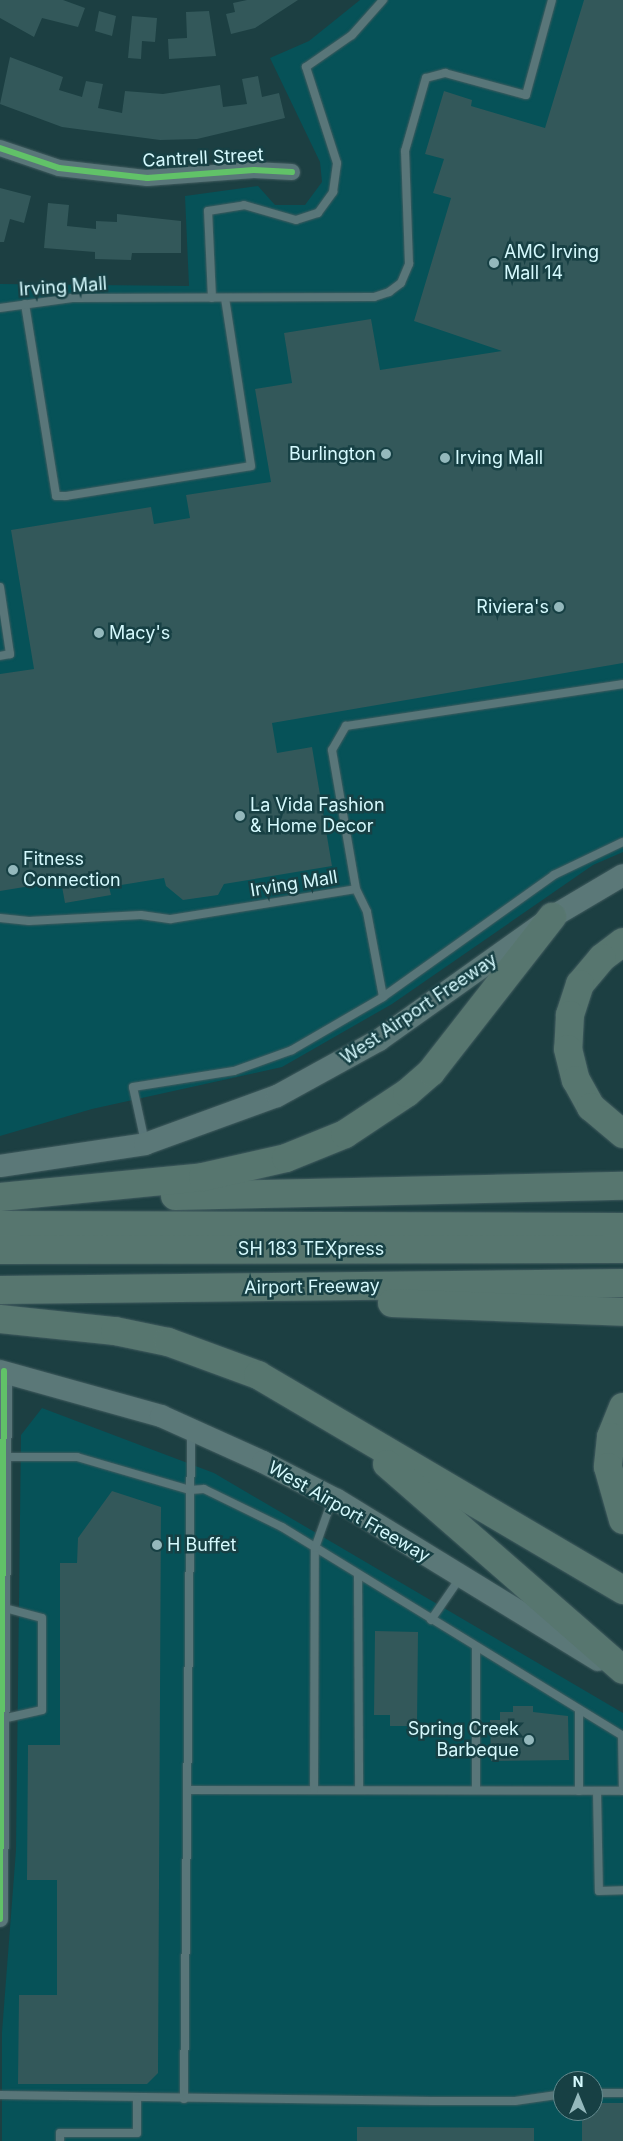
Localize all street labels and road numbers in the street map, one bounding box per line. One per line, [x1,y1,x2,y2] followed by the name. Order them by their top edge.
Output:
[142,144,264,172] street label: Cantrell Street
[18,273,108,301] street label: Irving Mall
[249,866,339,902] street label: Irving Mall
[337,949,501,1069] street label: West Airport Freeway
[238,1238,384,1260] street label: SH 183 TEXpress
[244,1275,380,1299] street label: Airport Freeway
[264,1457,434,1567] street label: West Airport Freeway

